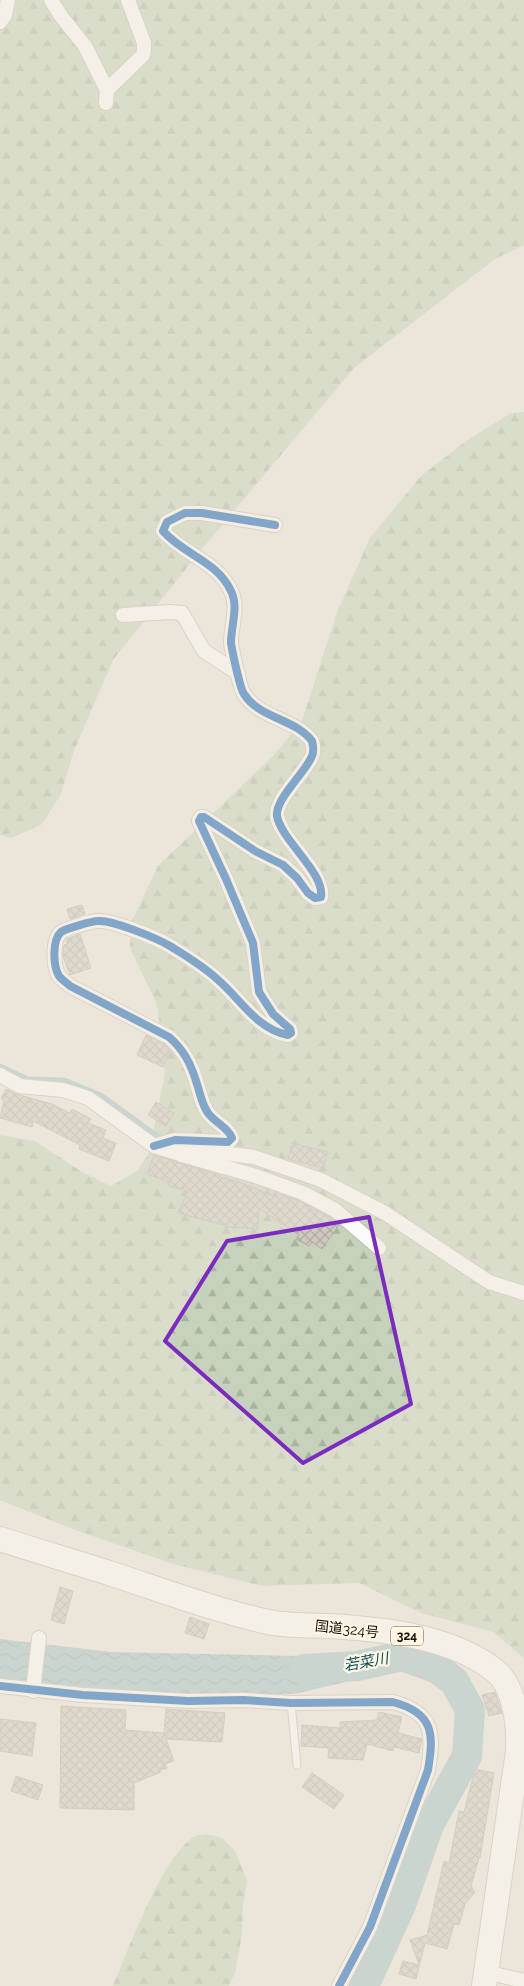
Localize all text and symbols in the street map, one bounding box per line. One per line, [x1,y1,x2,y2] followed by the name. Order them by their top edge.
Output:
[314,1618,380,1640] street label: 国道324号
[391,1626,423,1645] road number: 324
[342,1649,392,1675] water label: 若菜川

